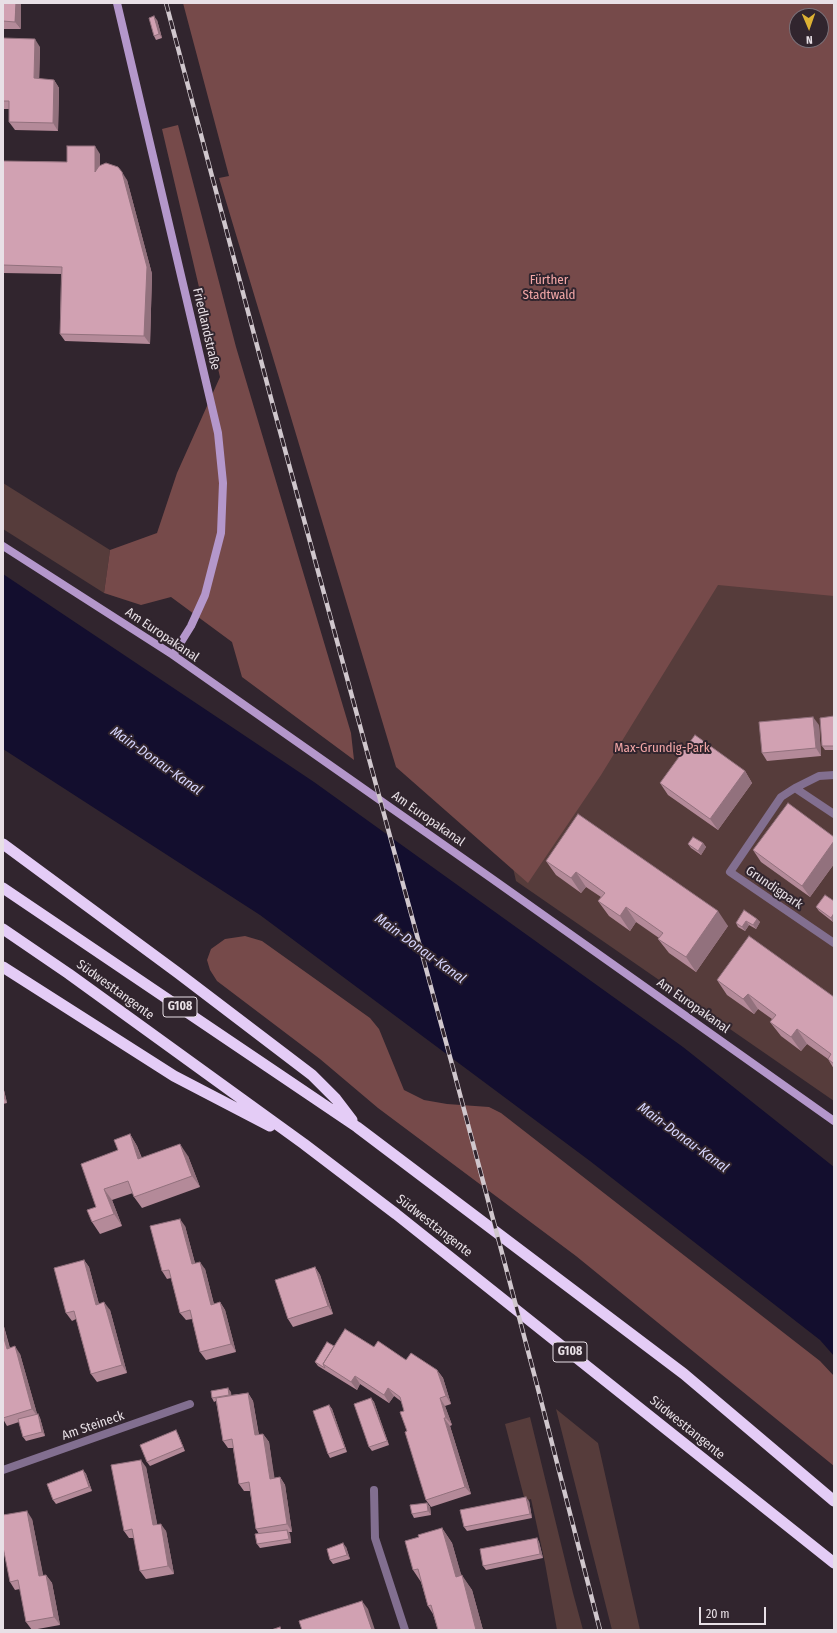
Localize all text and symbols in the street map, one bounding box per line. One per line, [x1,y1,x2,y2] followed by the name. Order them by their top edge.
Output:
[789,8,829,48] north arrow
[806,33,813,46] text: N
[522,272,576,303] park label: Fürther Stadtwald
[189,286,223,372] street label: Friedlandstraße
[122,605,202,665] street label: Am Europakanal
[107,723,205,799] water label: Main-Donau-Kanal
[614,740,710,756] park label: Max-Grundig-Park
[388,788,468,850] street label: Am Europakanal
[742,863,806,913] street label: Grundigpark
[371,910,469,988] water label: Main-Donau-Kanal
[73,957,157,1023] street label: Südwesttangente
[653,975,733,1037] street label: Am Europakanal
[163,997,197,1017] road number: G108
[634,1099,732,1177] water label: Main-Donau-Kanal
[393,1192,475,1260] street label: Südwesttangente
[553,1342,587,1362] road number: G108
[646,1393,728,1463] street label: Südwesttangente
[60,1408,126,1444] street label: Am Steineck
[701,1599,768,1625] scale bar
[706,1607,730,1621] text: 20 m

